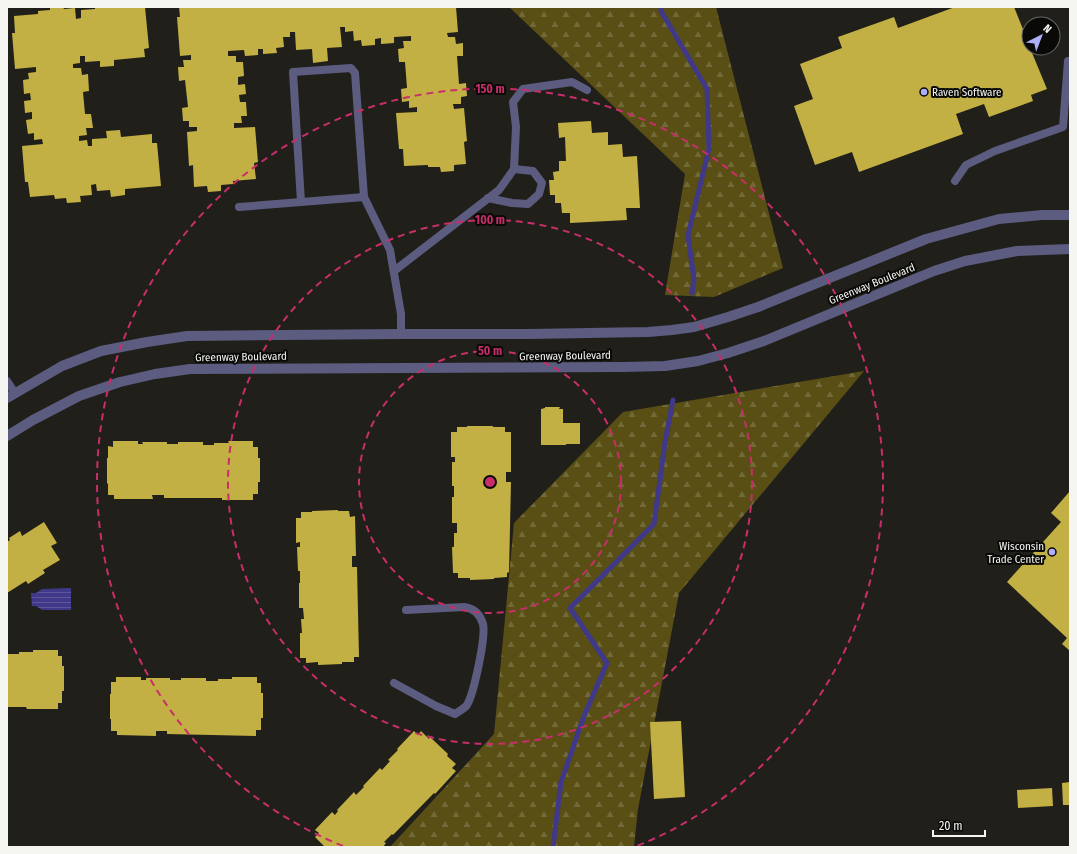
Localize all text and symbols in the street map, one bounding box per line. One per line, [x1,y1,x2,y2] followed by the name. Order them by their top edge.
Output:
[1021,16,1061,56] north arrow
[1041,22,1054,36] text: N
[475,82,505,96] text: 150 m
[932,86,1001,99] place label: Raven Software
[919,87,929,97] marker: Raven Software
[475,213,505,227] text: 100 m
[827,261,917,307] street label: Greenway Boulevard
[478,344,502,358] text: 50 m
[519,349,611,363] street label: Greenway Boulevard
[195,350,287,364] street label: Greenway Boulevard
[483,475,497,489] centre of rings
[987,540,1044,566] place label: Wisconsin Trade Center
[1047,547,1057,557] marker: Wisconsin Trade Center
[933,812,985,838] scale bar
[939,819,963,833] text: 20 m

